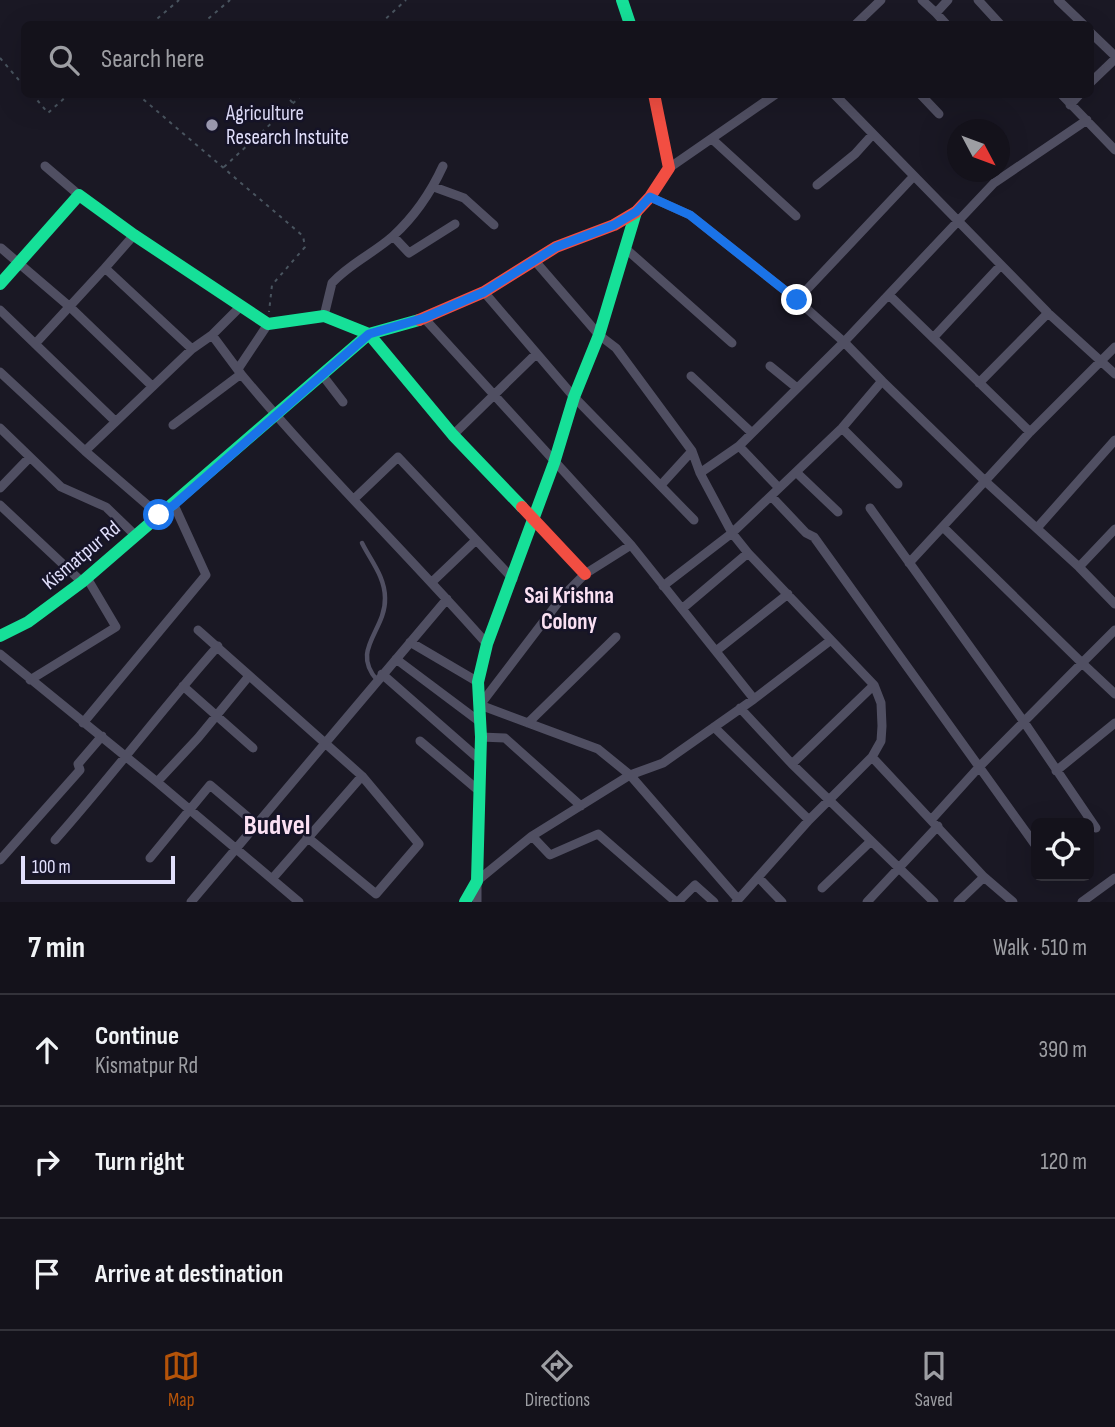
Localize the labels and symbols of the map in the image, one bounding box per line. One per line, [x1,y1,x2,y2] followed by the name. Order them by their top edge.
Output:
[225,101,349,150] place label: Agriculture Research Instuite
[204,117,220,133] marker: Agriculture Research Instuite
[947,119,1010,182] north arrow
[781,284,812,315] route end
[143,499,174,530] route start
[37,516,125,595] street label: Kismatpur Rd
[524,582,614,636] district label: Sai Krishna Colony
[244,809,310,842] district label: Budvel
[21,853,175,885] scale bar

